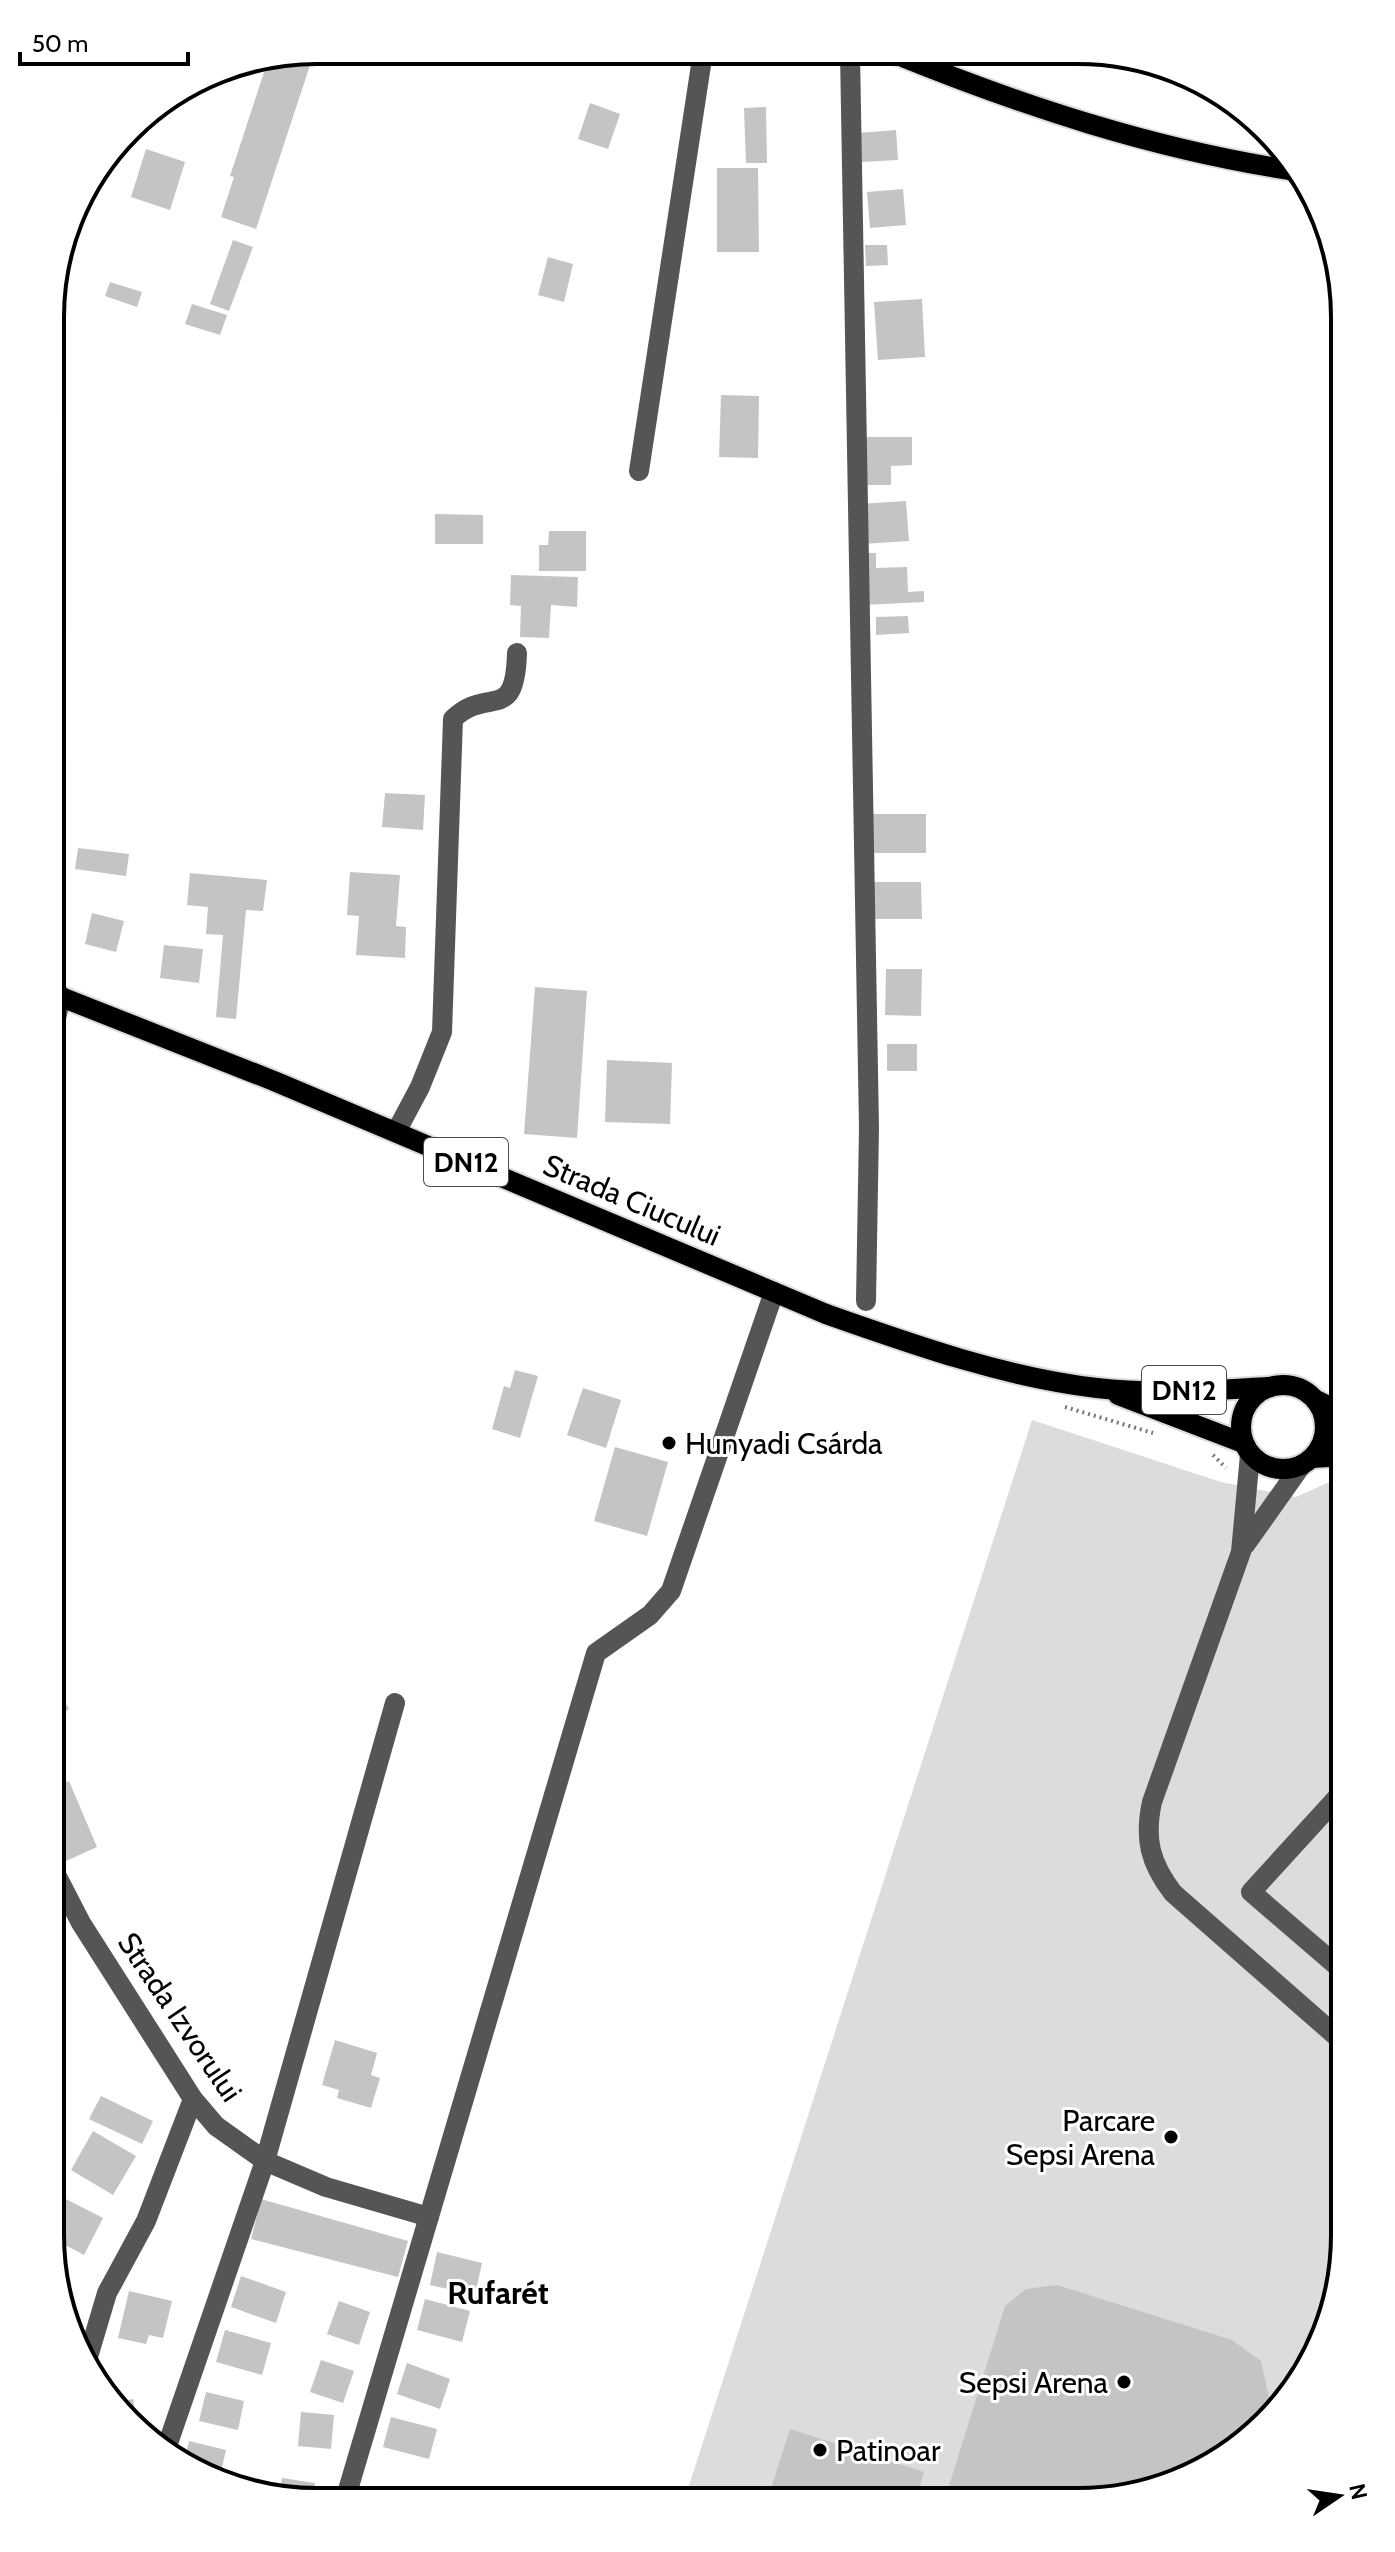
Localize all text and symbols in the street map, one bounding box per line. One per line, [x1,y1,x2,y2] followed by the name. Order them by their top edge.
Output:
[20,16,188,66] scale bar
[32,29,88,58] text: 50 m
[424,1138,508,1186] road number: DN12
[538,1146,726,1254] street label: Strada Ciucului
[1142,1366,1226,1414] road number: DN12
[685,1425,883,1462] place label: Hunyadi Csárda
[660,1434,678,1452] marker: Hunyadi Csárda
[110,1926,250,2108] street label: Strada Izvorului
[1006,2102,1156,2173] place label: Parcare Sepsi Arena
[1162,2128,1180,2146] marker: Parcare Sepsi Arena
[447,2273,549,2312] district label: Rufarét
[959,2364,1109,2401] place label: Sepsi Arena
[1115,2373,1133,2391] marker: Sepsi Arena
[836,2432,941,2469] place label: Patinoar
[811,2441,829,2459] marker: Patinoar
[1299,2456,1379,2536] north arrow
[1343,2481,1373,2502] text: N

